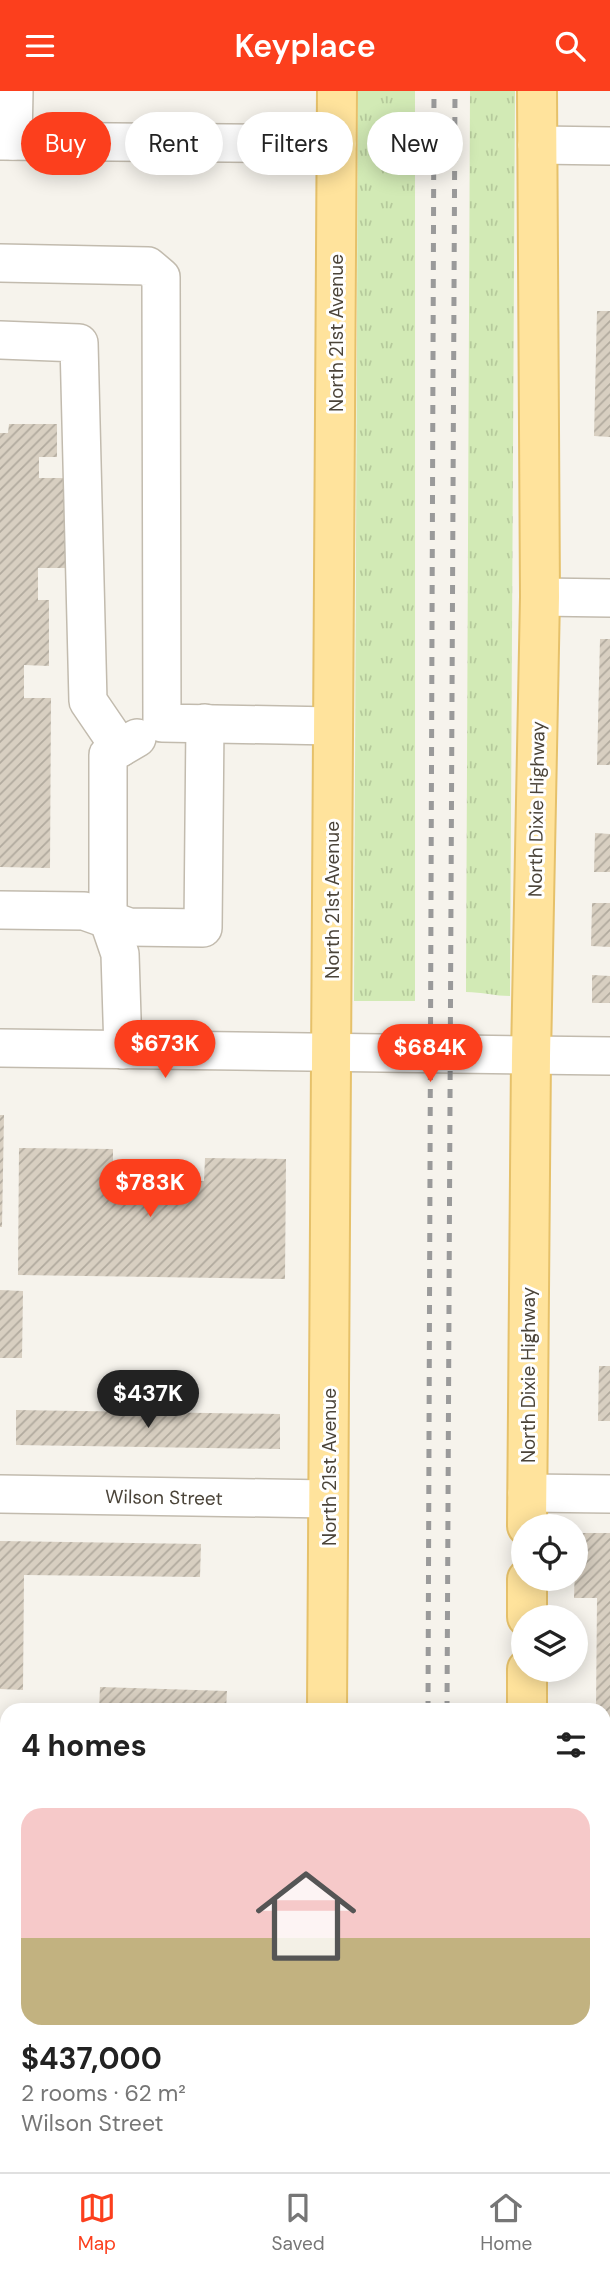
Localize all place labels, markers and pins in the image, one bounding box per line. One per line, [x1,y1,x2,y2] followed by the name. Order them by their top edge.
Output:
[116,1021,214,1080] pin: $673K
[381,1025,479,1084] pin: $684K
[101,1159,199,1219] pin: $783K
[99,1371,197,1430] pin: $437K

